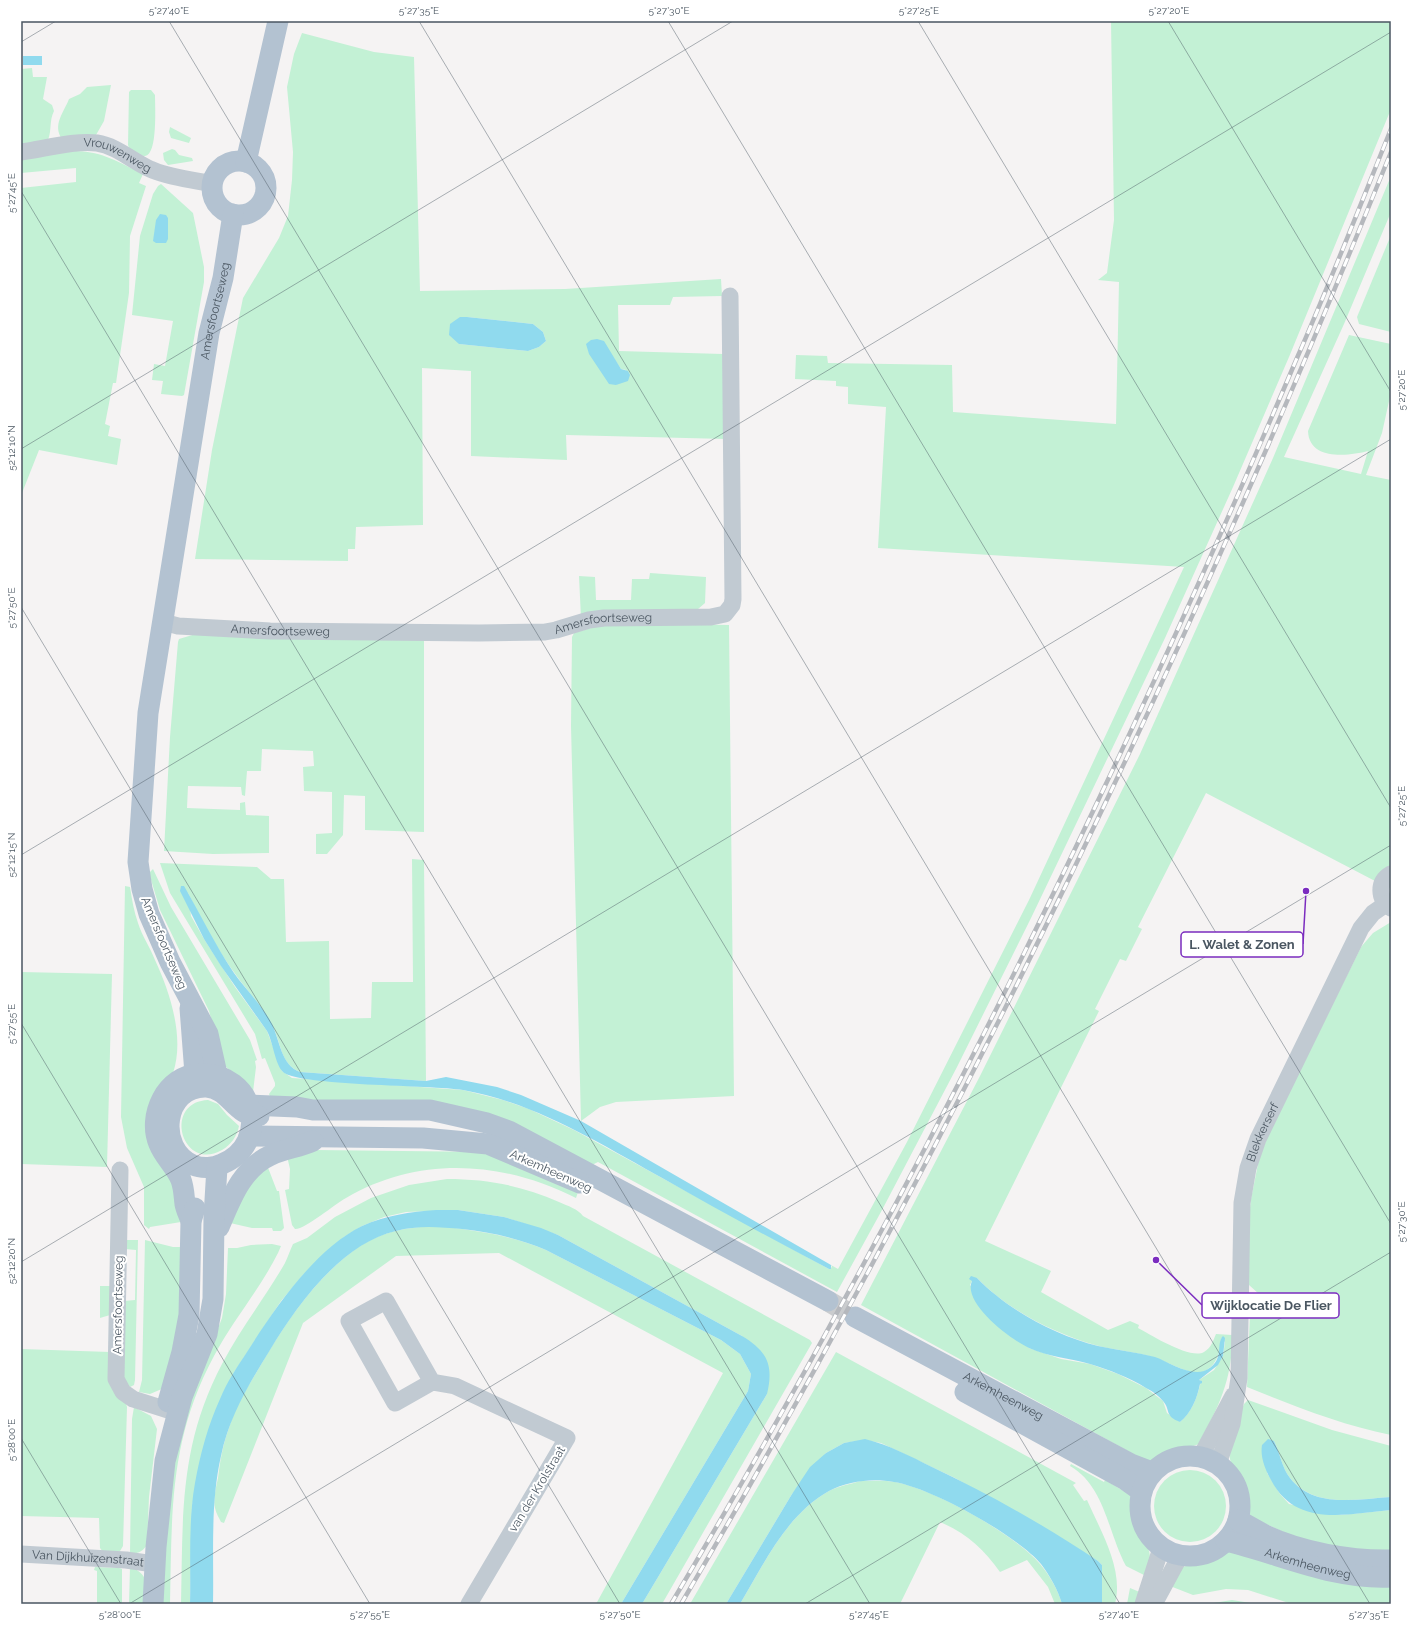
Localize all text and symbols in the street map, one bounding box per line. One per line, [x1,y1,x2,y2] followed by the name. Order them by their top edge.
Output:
[149,5,189,16] text: 5°27'40"E
[399,5,439,16] text: 5°27'35"E
[649,5,689,16] text: 5°27'30"E
[899,5,939,16] text: 5°27'25"E
[1149,5,1189,16] text: 5°27'20"E
[84,135,154,176] street label: Vrouwenweg
[6,173,17,213] text: 5°27'45"E
[198,262,232,361] street label: Amersfoortseweg
[1396,370,1407,410] text: 5°27'20"E
[6,425,17,471] text: 52°12'10"N
[6,588,17,628] text: 5°27'50"E
[553,611,652,637] street label: Amersfoortseweg
[230,622,330,639] street label: Amersfoortseweg
[1396,786,1407,826] text: 5°27'25"E
[6,833,17,877] text: 52°12'15"N
[138,895,190,991] street label: Amersfoortseweg
[1181,932,1303,957] callout: L. Walet & Zonen
[1189,937,1295,952] text: L. Walet & Zonen
[6,1004,17,1044] text: 5°27'55"E
[1244,1100,1282,1164] street label: Blekkerserf
[508,1147,594,1195] street label: Arkemheenweg
[1396,1202,1407,1242] text: 5°27'30"E
[6,1238,17,1284] text: 52°12'20"N
[110,1255,126,1355] street label: Amersfoortseweg
[1202,1293,1339,1318] callout: Wijklocatie De Flier
[1210,1298,1332,1313] text: Wijklocatie De Flier
[961,1369,1046,1423] street label: Arkemheenweg
[6,1419,17,1461] text: 5°28'00"E
[506,1444,568,1534] street label: van der Krolstraat
[1263,1545,1352,1582] street label: Arkemheenweg
[32,1548,145,1569] street label: Van Dijkhuizenstraat
[99,1609,141,1620] text: 5°28'00"E
[350,1609,390,1620] text: 5°27'55"E
[600,1609,640,1620] text: 5°27'50"E
[849,1609,889,1620] text: 5°27'45"E
[1099,1609,1139,1620] text: 5°27'40"E
[1349,1609,1389,1620] text: 5°27'35"E

